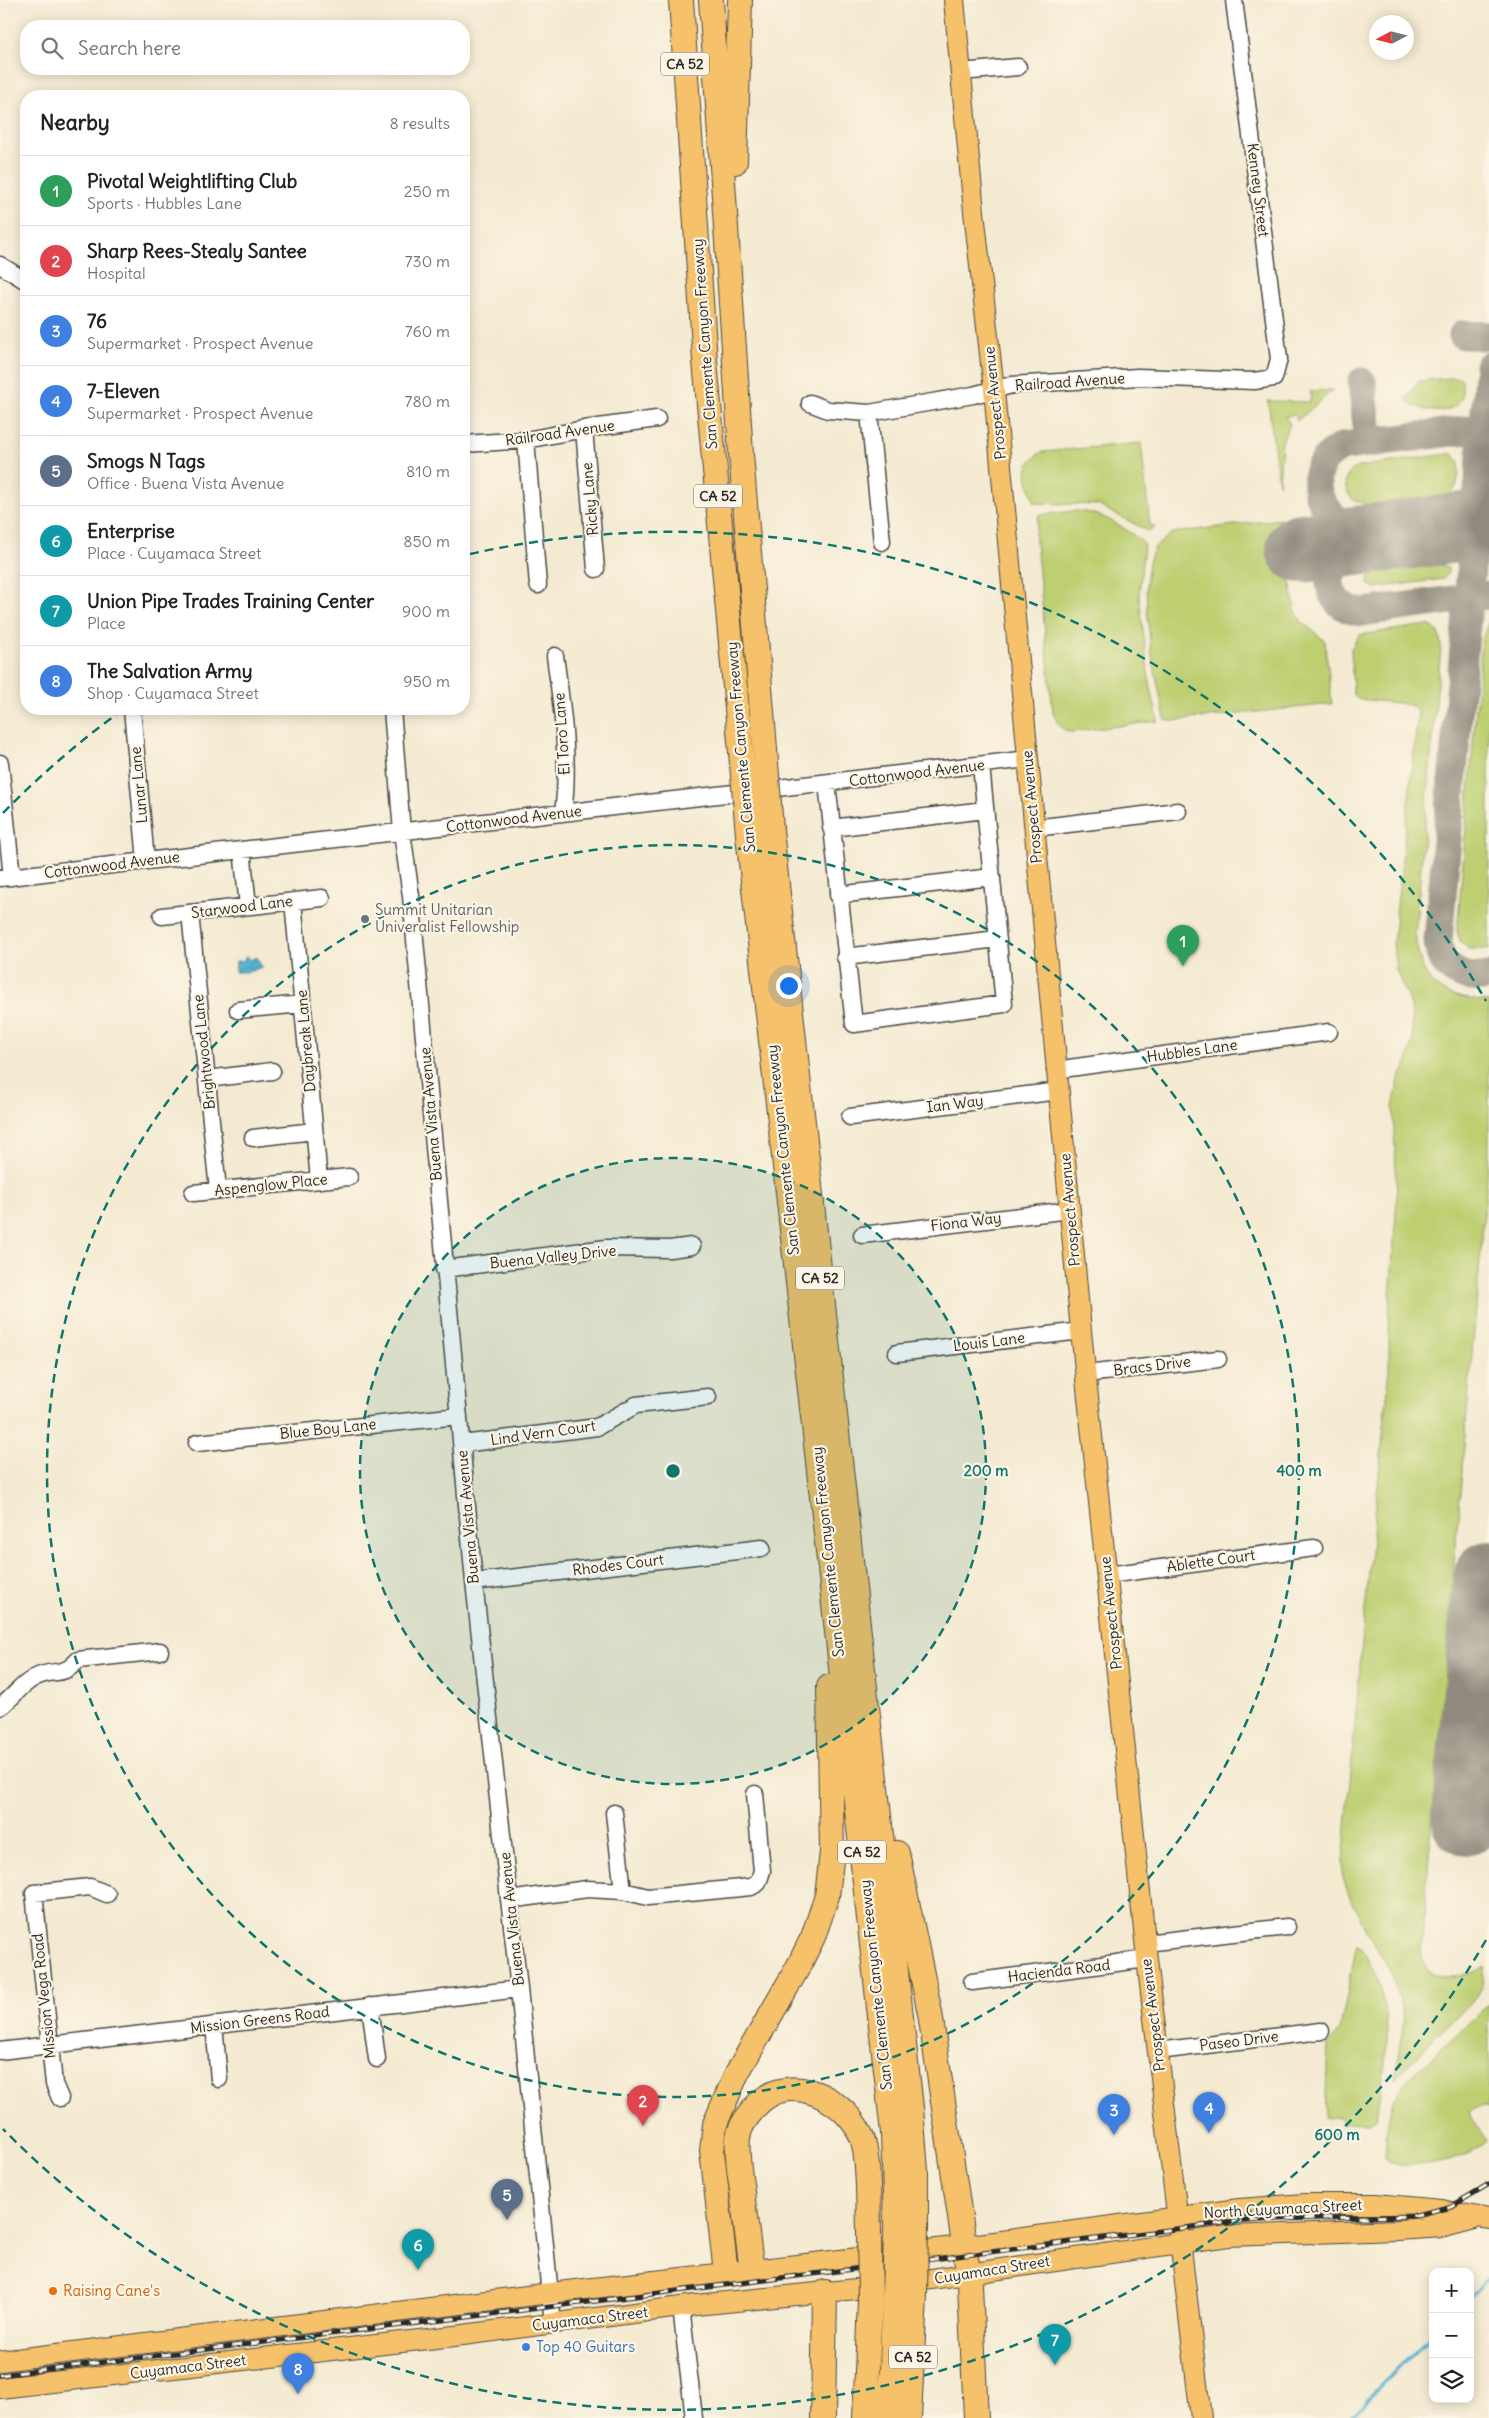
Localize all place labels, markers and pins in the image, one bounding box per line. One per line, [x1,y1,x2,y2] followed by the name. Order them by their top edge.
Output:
[375,900,519,936] place label: Summit Unitarian Univeralist Fellowship
[359,913,371,925] marker: Summit Unitarian Univeralist Fellowship
[1167,925,1199,966] pin: 1
[664,1462,682,1480] centre of rings
[627,2085,659,2126] pin: 2
[1193,2092,1225,2133] pin: 4
[1098,2094,1130,2135] pin: 3
[491,2179,523,2220] pin: 5
[402,2229,434,2270] pin: 6
[63,2281,160,2300] place label: Raising Cane's
[47,2285,59,2297] marker: Raising Cane's
[1039,2324,1071,2365] pin: 7
[536,2337,635,2356] place label: Top 40 Guitars
[520,2341,532,2353] marker: Top 40 Guitars
[282,2353,314,2394] pin: 8

